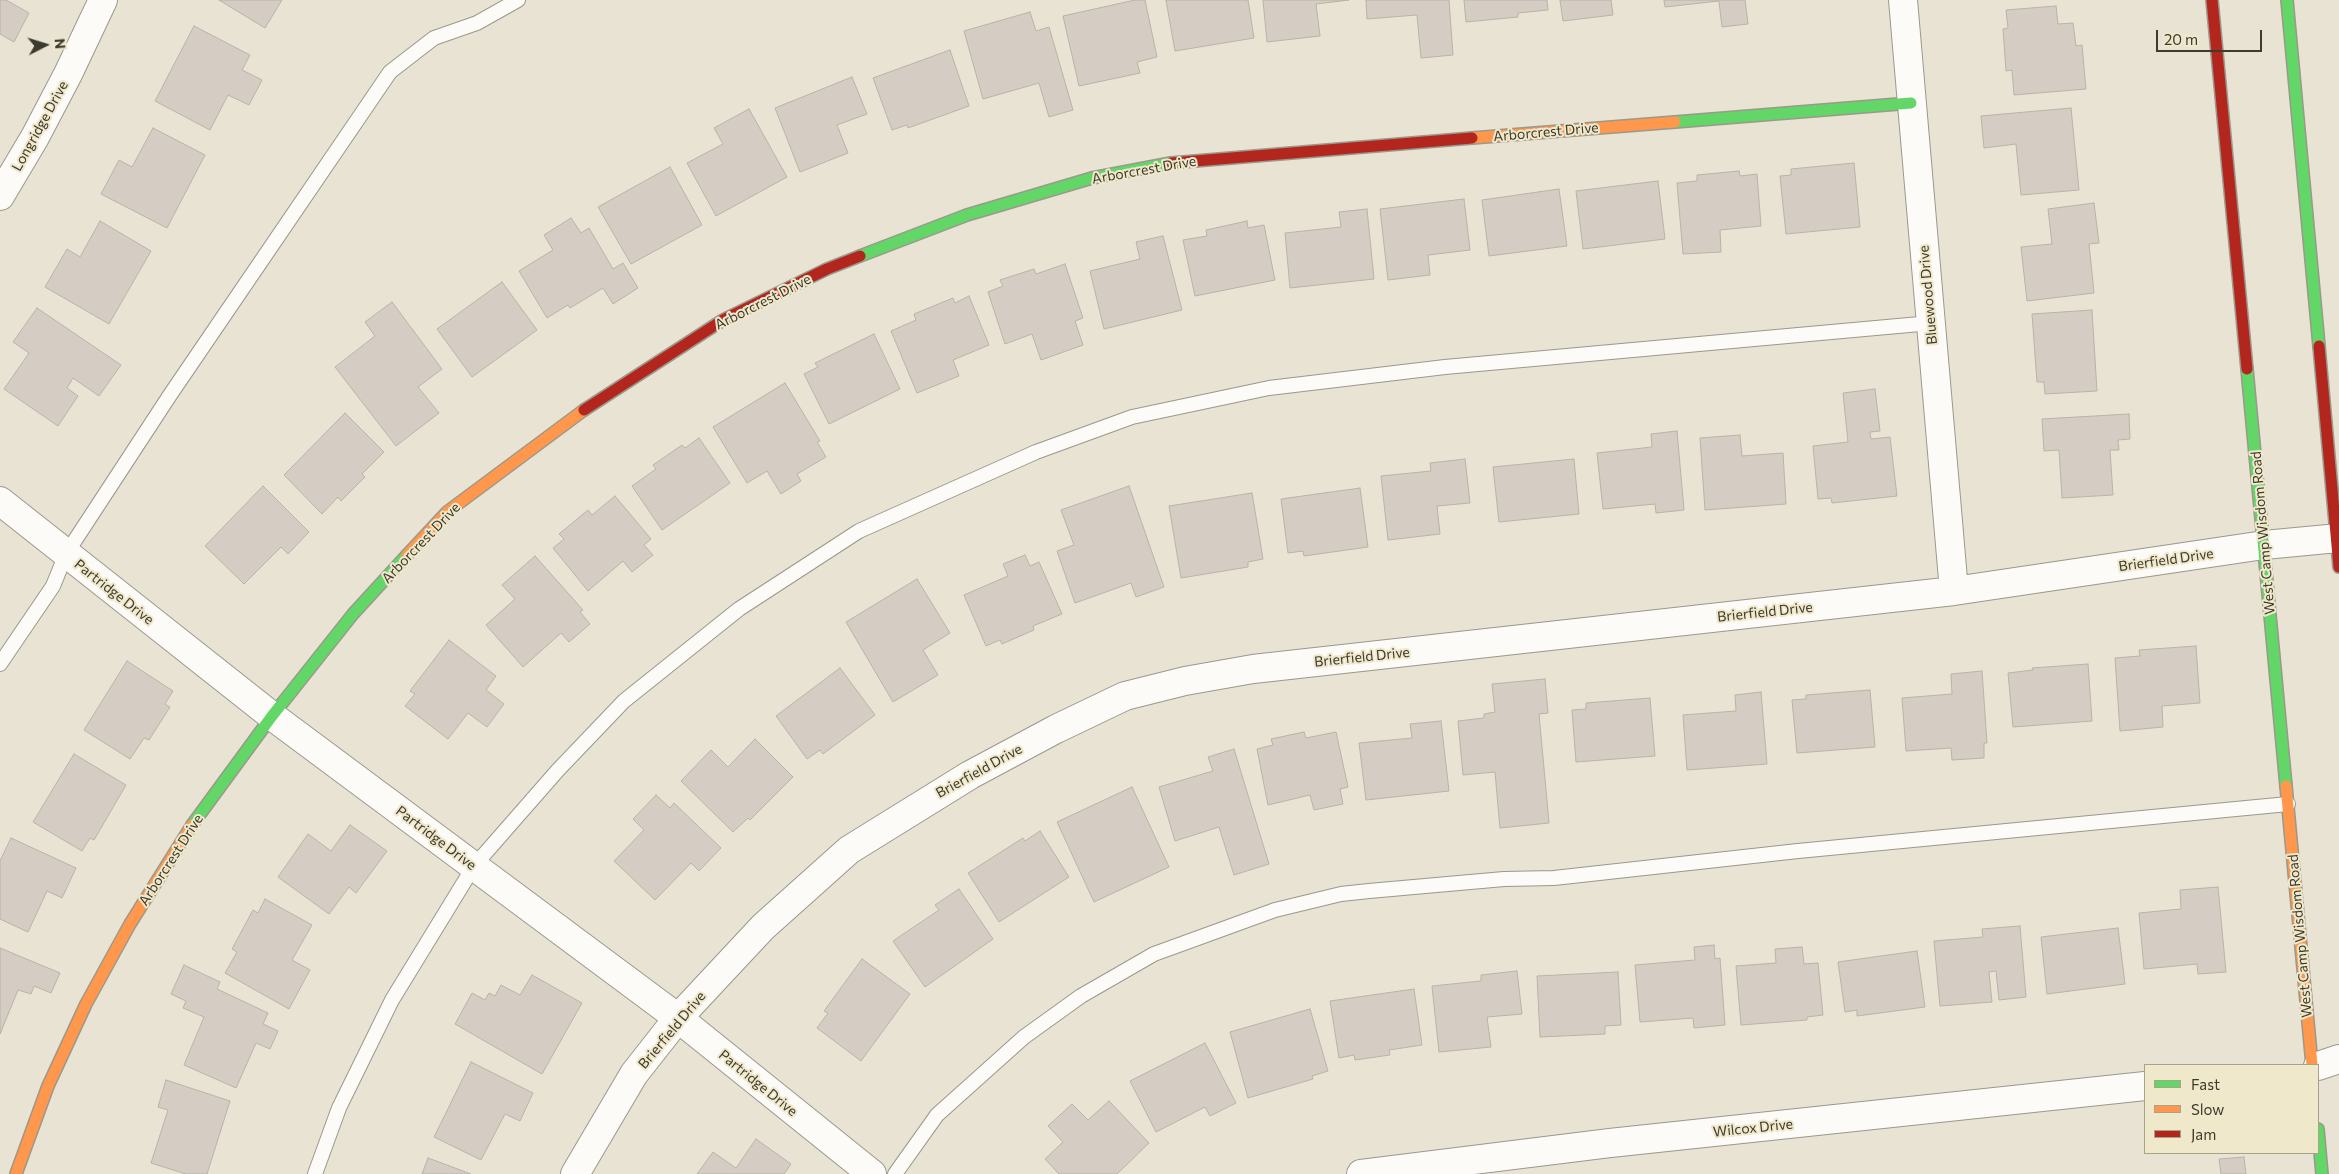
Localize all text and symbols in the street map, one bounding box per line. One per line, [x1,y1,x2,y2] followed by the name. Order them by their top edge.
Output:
[20,20,70,70] north arrow
[2159,20,2265,52] scale bar
[2164,30,2198,48] text: 20 m
[52,38,69,50] text: N
[8,78,72,174] street label: Longridge Drive
[1493,119,1599,145] street label: Arborcrest Drive
[1091,153,1197,187] street label: Arborcrest Drive
[1915,245,1941,345] street label: Bluewood Drive
[712,271,814,333] street label: Arborcrest Drive
[2247,451,2279,615] street label: West Camp Wisdom Road
[378,499,464,587] street label: Arborcrest Drive
[2117,545,2215,575] street label: Brierfield Drive
[71,556,157,628] street label: Partridge Drive
[1716,599,1814,625] street label: Brierfield Drive
[1313,644,1411,670] street label: Brierfield Drive
[933,740,1025,802] street label: Brierfield Drive
[393,802,479,874] street label: Partridge Drive
[135,811,207,909] street label: Arborcrest Drive
[2284,854,2316,1018] street label: West Camp Wisdom Road
[635,988,709,1072] street label: Brierfield Drive
[715,1046,801,1120] street label: Partridge Drive
[2144,1064,2319,1154] legend
[2191,1075,2220,1093] text: Fast
[2191,1100,2224,1118] text: Slow
[1712,1115,1794,1141] street label: Wilcox Drive
[2191,1125,2216,1143] text: Jam

